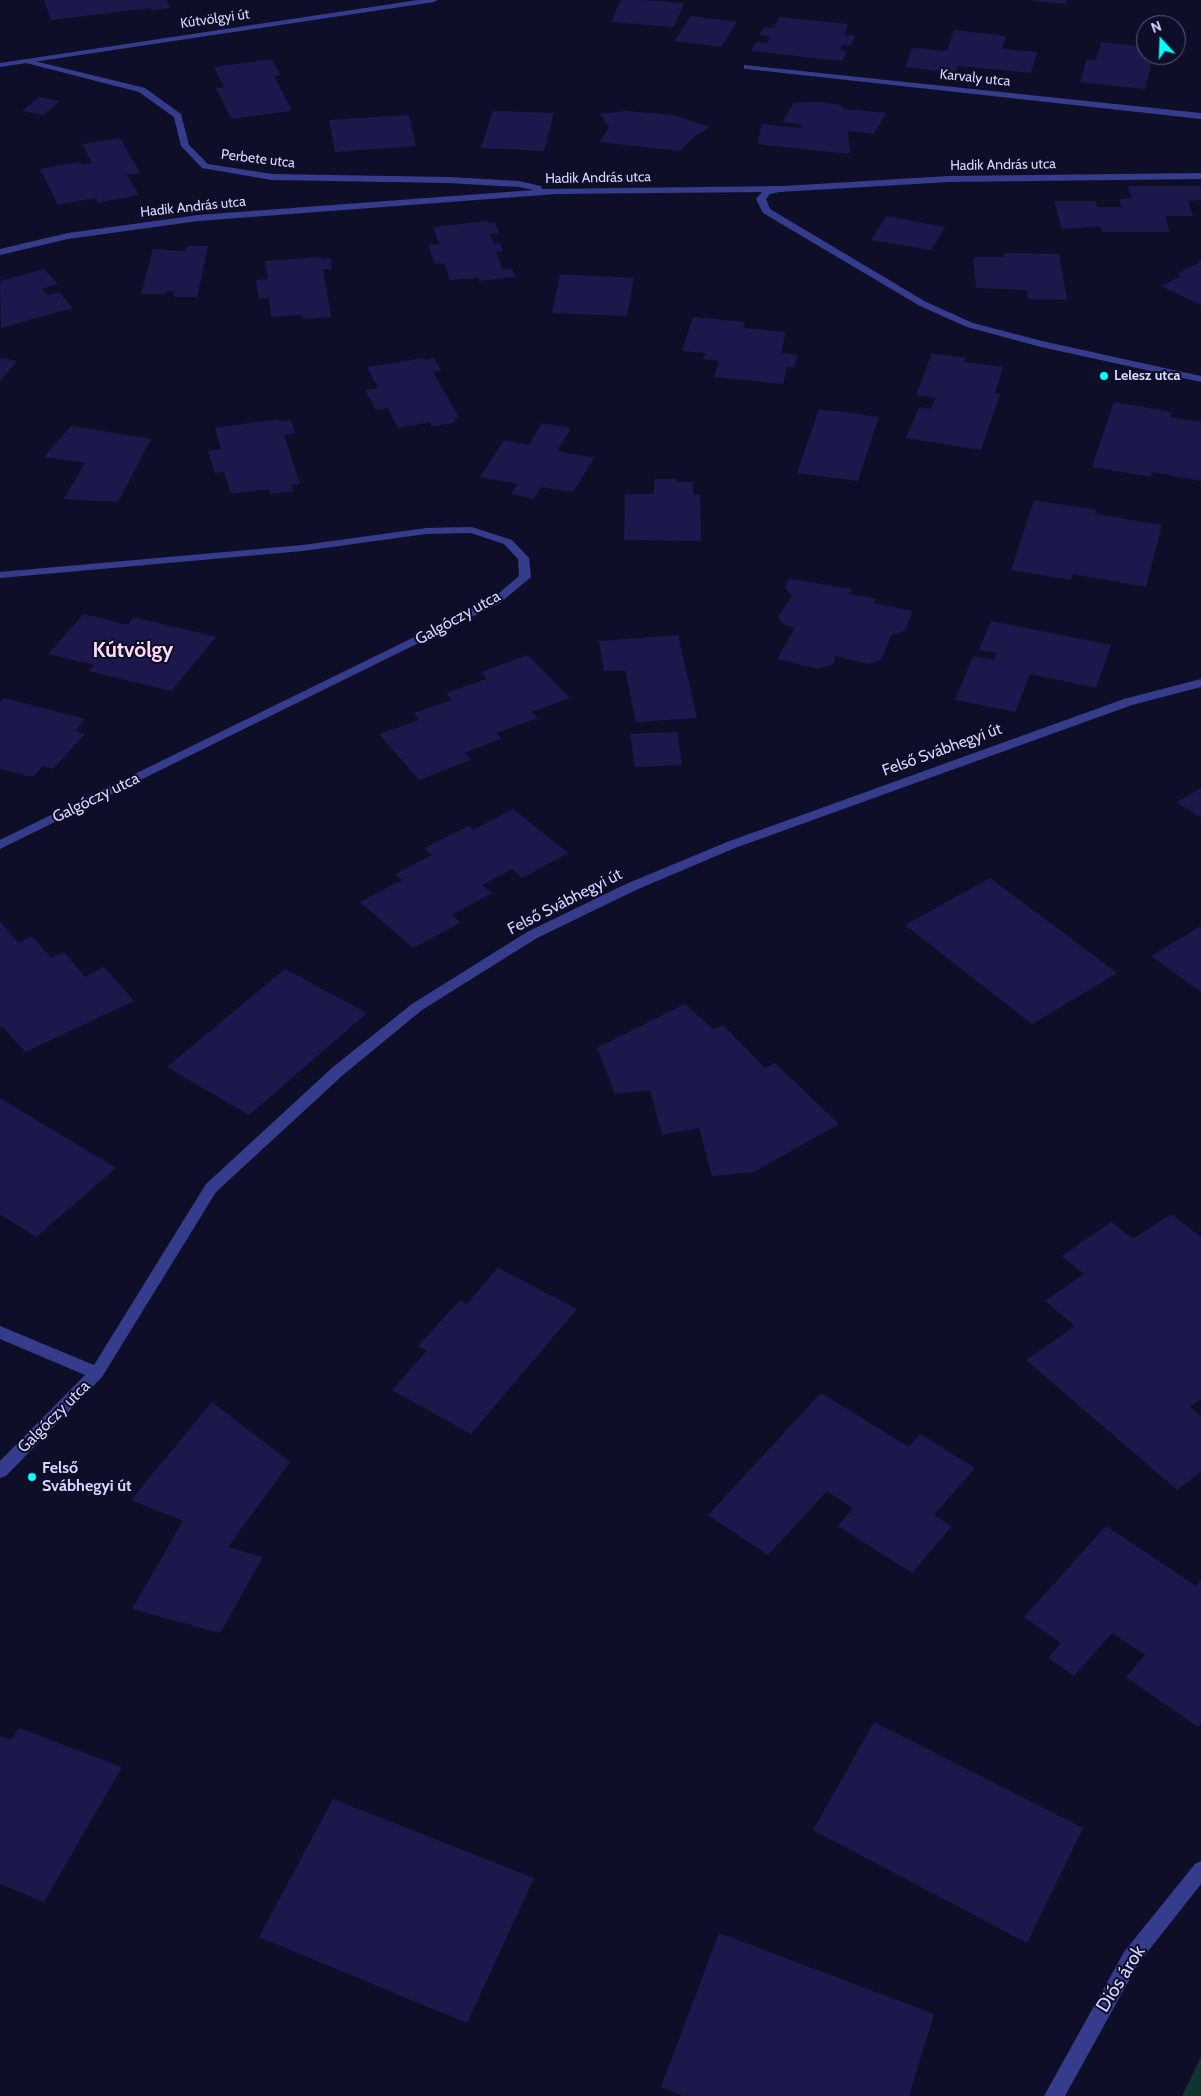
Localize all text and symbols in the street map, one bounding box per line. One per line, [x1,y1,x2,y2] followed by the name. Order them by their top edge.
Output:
[179,6,251,32] street label: Kútvölgyi út
[1136,15,1186,65] north arrow
[1148,17,1164,37] text: N
[939,66,1011,90] street label: Karvaly utca
[220,146,296,172] street label: Perbete utca
[950,156,1056,174] street label: Hadik András utca
[545,169,651,187] street label: Hadik András utca
[139,193,247,221] street label: Hadik András utca
[1114,368,1181,384] place label: Lelesz utca
[1098,370,1110,382] marker: Lelesz utca
[412,587,504,649] street label: Galgóczy utca
[93,638,173,664] district label: Kútvölgy
[880,719,1004,781] street label: Felső Svábhegyi út
[49,769,143,827] street label: Galgóczy utca
[505,865,625,939] street label: Felső Svábhegyi út
[14,1377,94,1457] street label: Galgóczy utca
[42,1458,132,1496] place label: Felső Svábhegyi út
[26,1471,38,1483] marker: Felső Svábhegyi út
[1092,1942,1150,2016] street label: Diós árok

